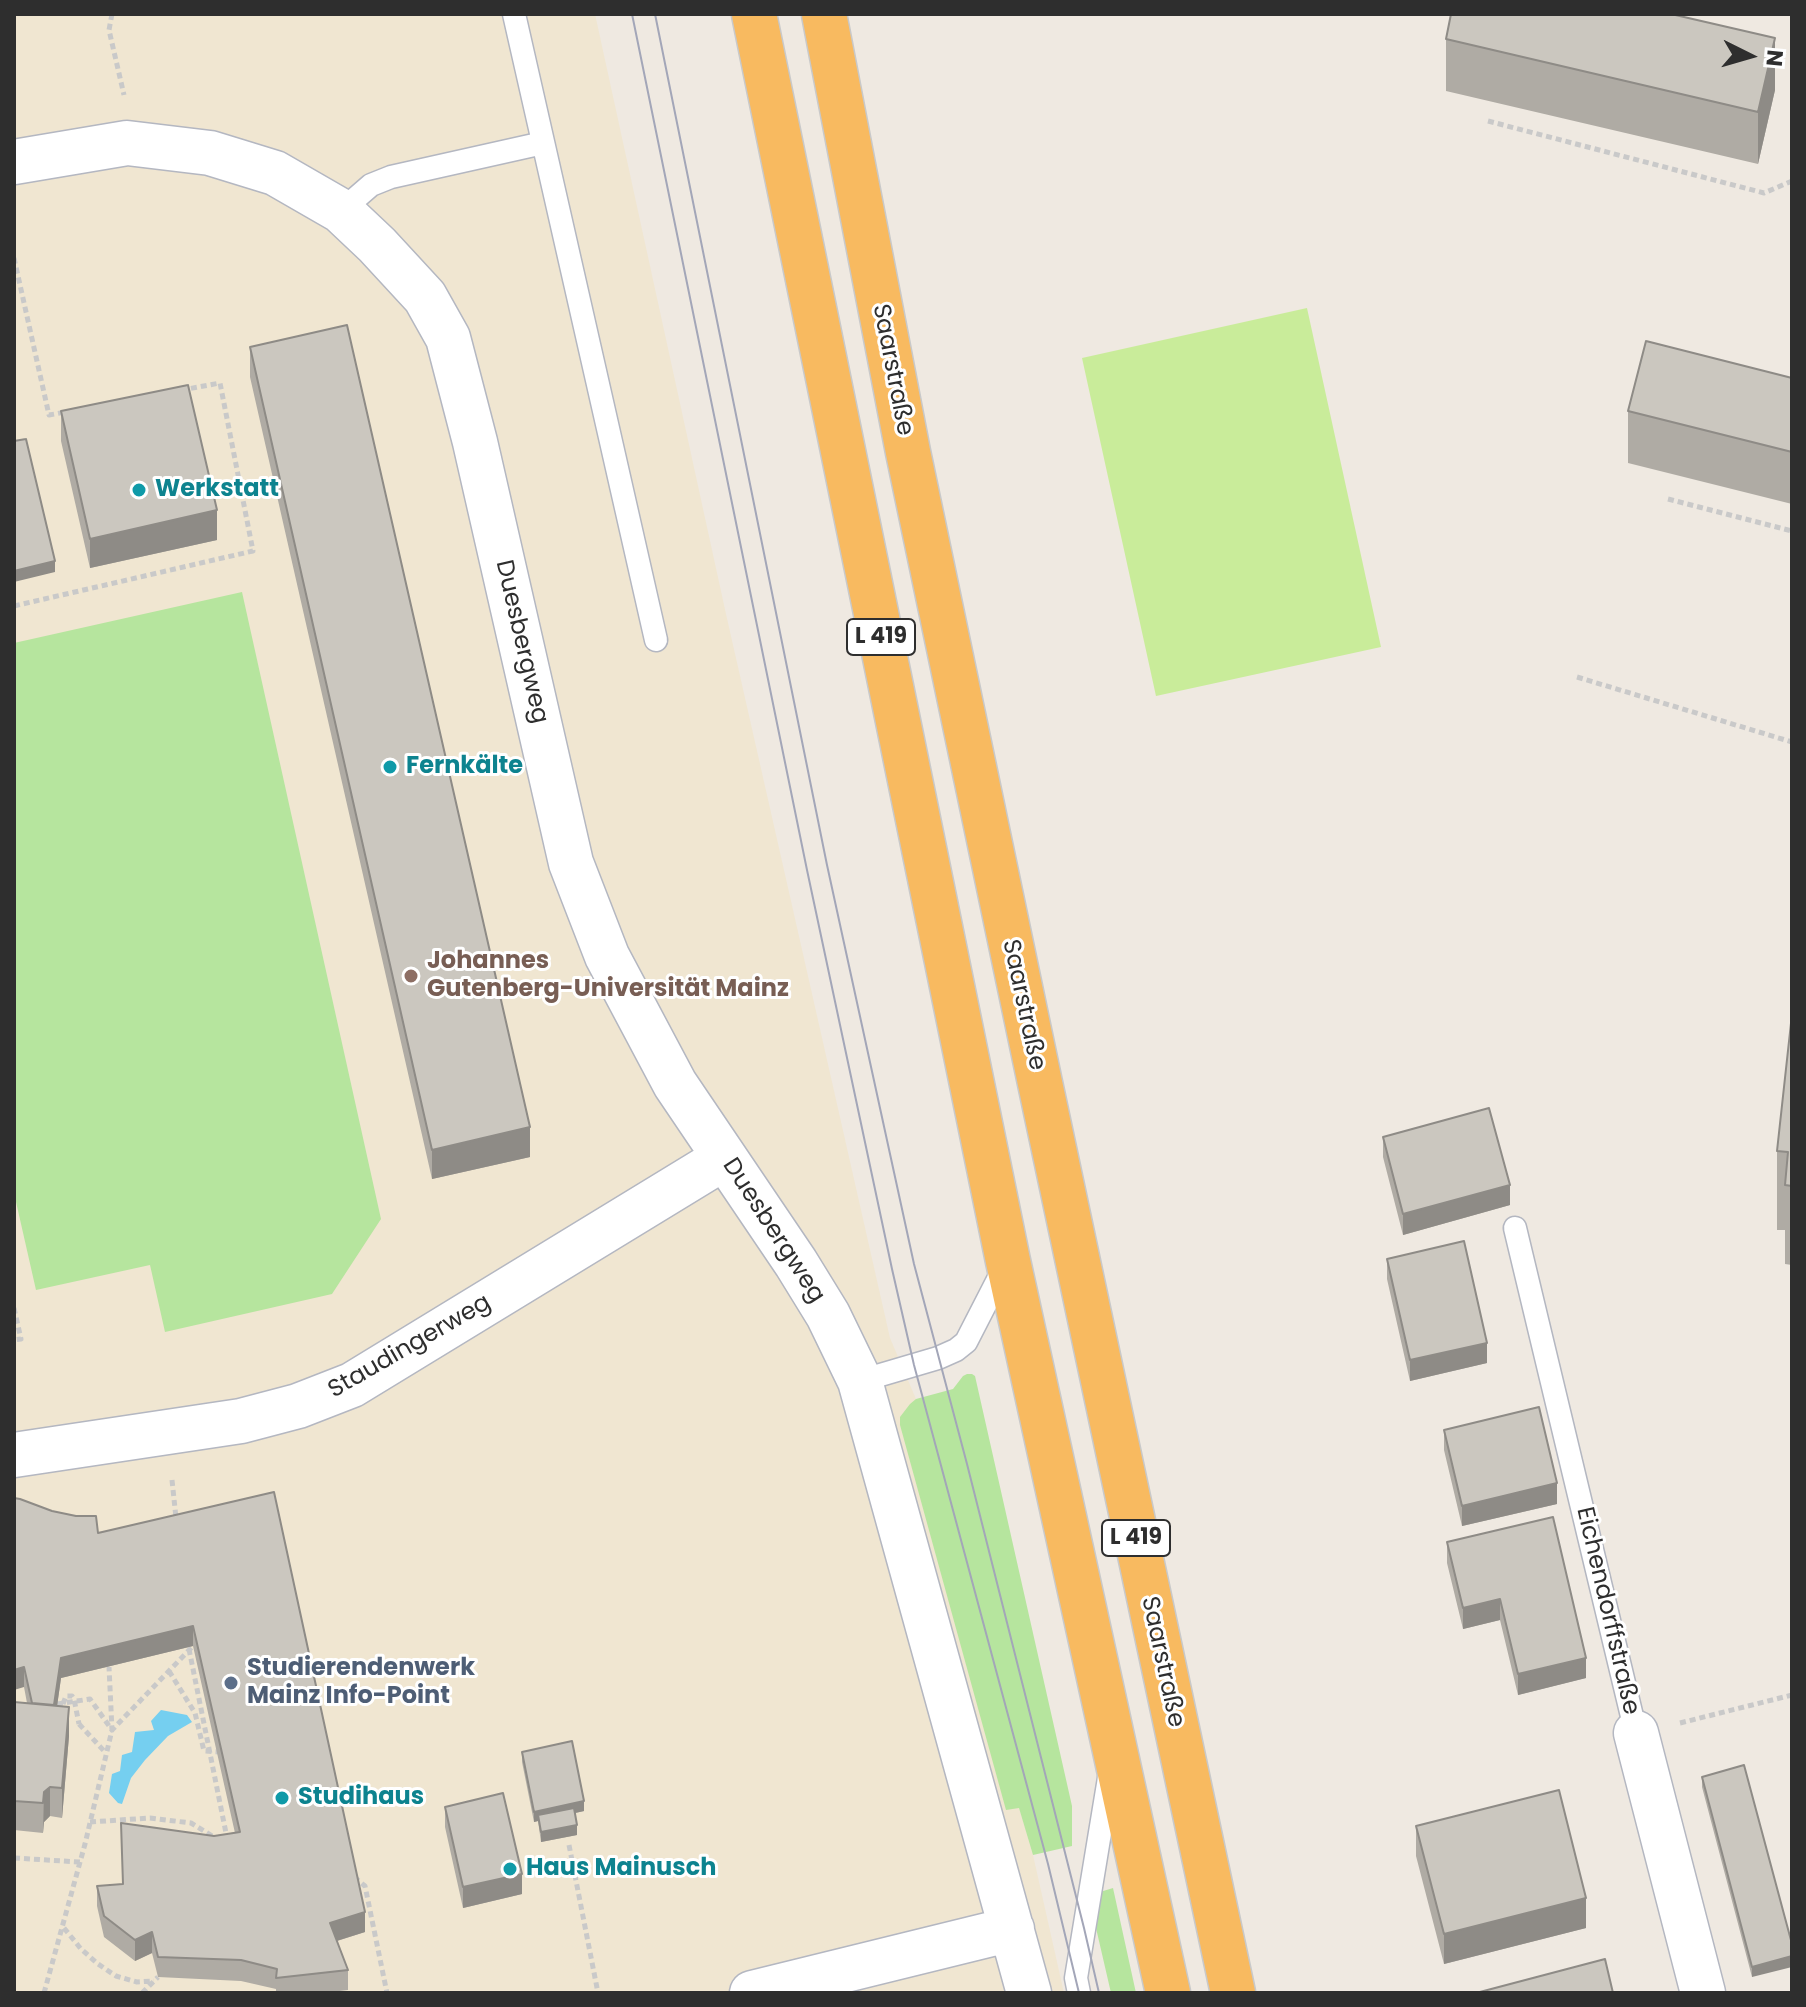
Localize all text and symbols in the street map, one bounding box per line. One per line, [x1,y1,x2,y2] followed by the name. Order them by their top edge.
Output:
[1710,16,1790,96] north arrow
[1758,49,1791,68] text: N
[865,302,919,438] street label: Saarstraße
[155,476,279,504] place label: Werkstatt
[130,481,148,499] marker: Werkstatt
[488,557,554,727] street label: Duesbergweg
[847,619,915,655] road number: L 419
[406,753,523,781] place label: Fernkälte
[381,758,399,776] marker: Fernkälte
[995,937,1051,1073] street label: Saarstraße
[427,948,789,1004] place label: Johannes Gutenberg-Universität Mainz
[402,967,420,985] marker: Johannes Gutenberg-Universität Mainz
[716,1153,830,1309] street label: Duesbergweg
[324,1289,496,1405] street label: Staudingerweg
[1569,1504,1645,1718] street label: Eichendorffstraße
[1102,1520,1170,1556] road number: L 419
[1134,1594,1190,1730] street label: Saarstraße
[247,1655,475,1711] place label: Studierendenwerk Mainz Info-Point
[222,1674,240,1692] marker: Studierendenwerk Mainz Info-Point
[298,1784,424,1812] place label: Studihaus
[273,1789,291,1807] marker: Studihaus
[526,1855,716,1883] place label: Haus Mainusch
[501,1860,519,1878] marker: Haus Mainusch

